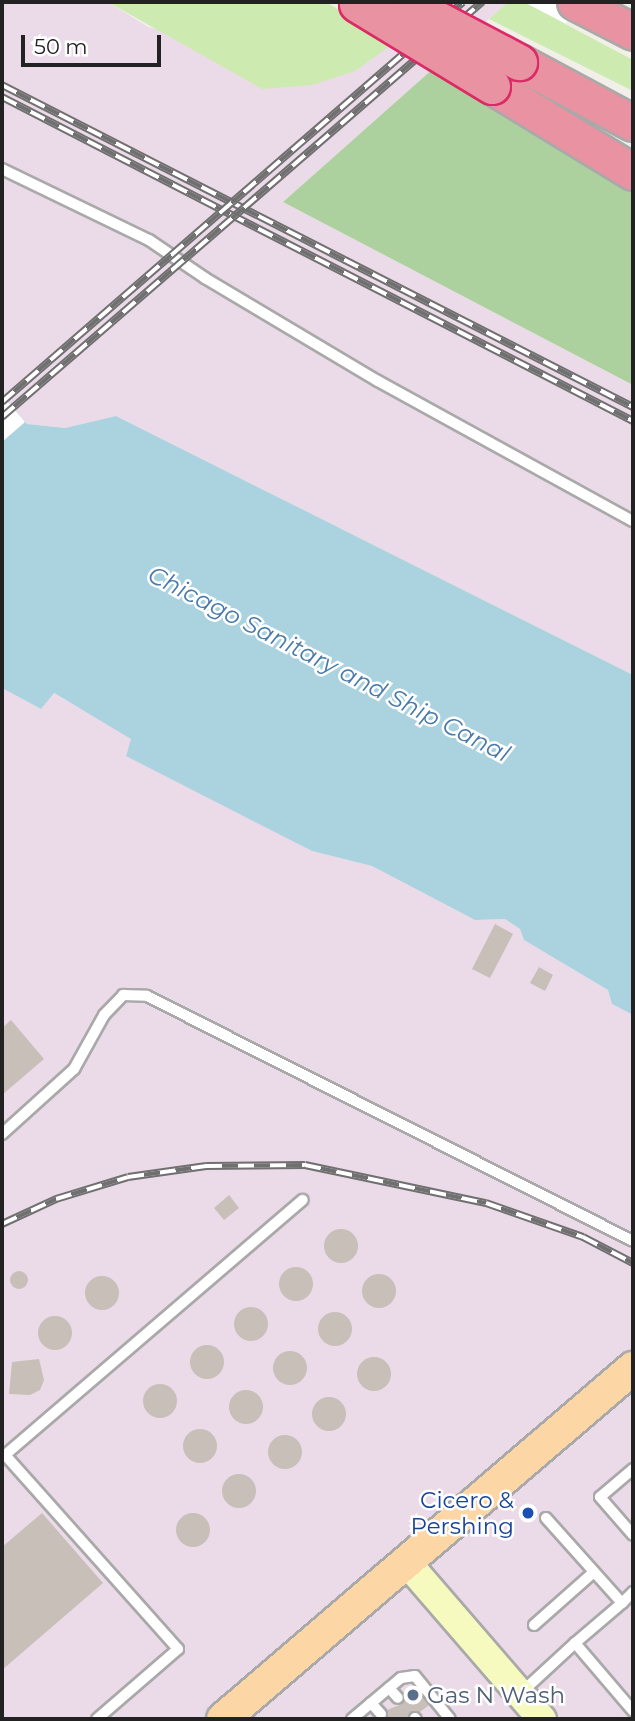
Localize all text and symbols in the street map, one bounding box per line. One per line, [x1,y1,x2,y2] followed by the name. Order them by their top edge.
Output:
[24,21,164,65] scale bar
[34,34,88,59] text: 50 m
[143,560,515,768] water label: Chicago Sanitary and Ship Canal
[410,1486,514,1540] place label: Cicero & Pershing
[520,1505,536,1521] marker: Cicero & Pershing
[427,1681,565,1709] place label: Gas N Wash
[405,1687,421,1703] marker: Gas N Wash

